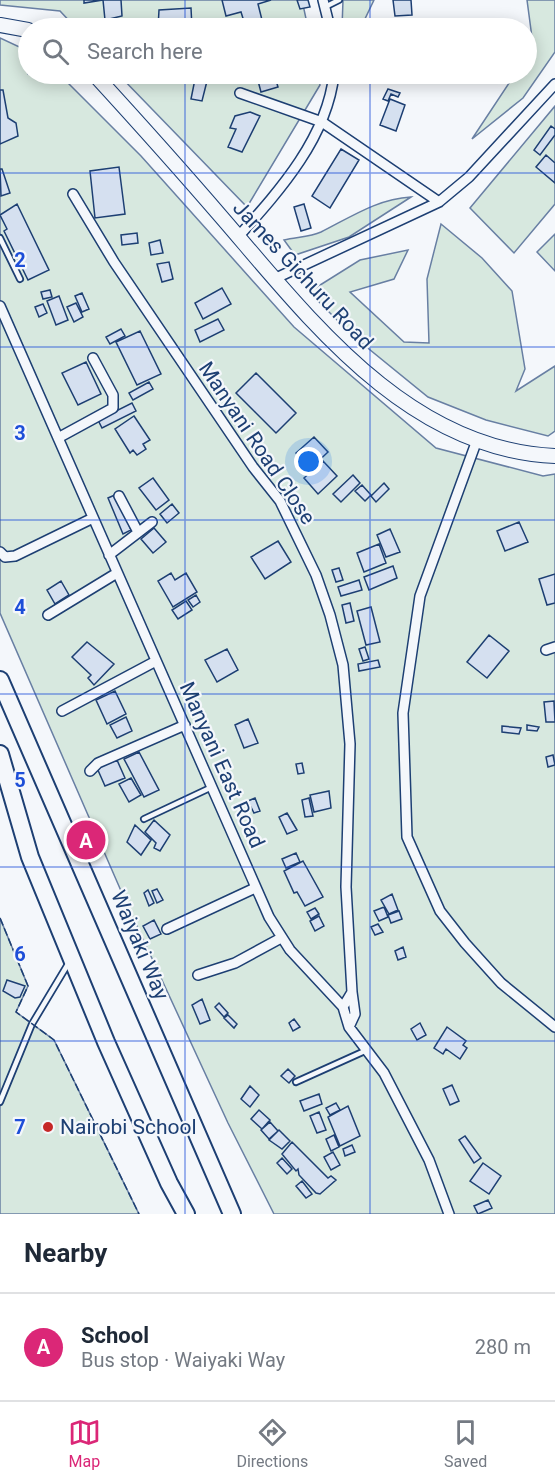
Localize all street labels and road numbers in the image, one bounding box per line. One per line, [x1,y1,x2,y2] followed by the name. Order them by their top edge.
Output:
[228,196,378,354] street label: James Gichuru Road
[194,357,320,529] street label: Manyani Road Close
[175,678,269,852] street label: Manyani East Road
[106,887,174,1003] street label: Waiyaki Way

